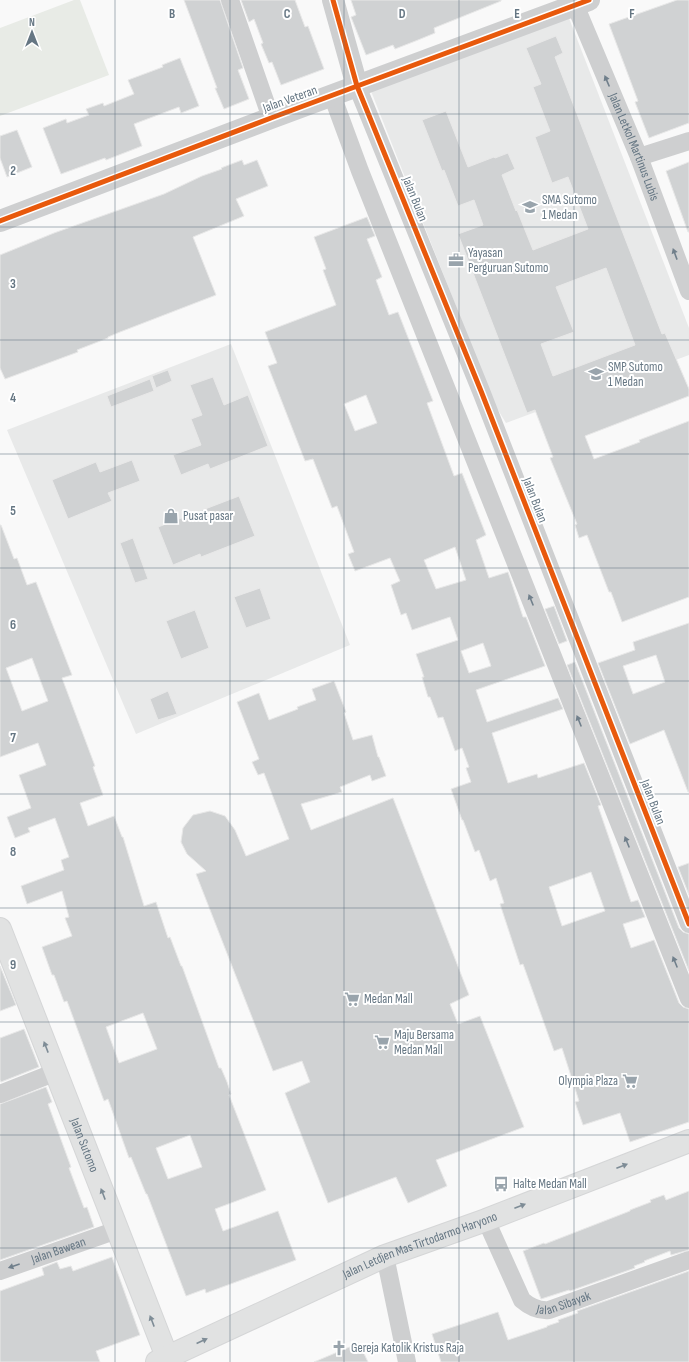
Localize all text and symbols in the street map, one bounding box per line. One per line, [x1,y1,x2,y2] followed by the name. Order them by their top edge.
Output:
[169,6,175,22] text: B
[284,6,291,22] text: C
[399,6,406,22] text: D
[514,6,520,22] text: E
[629,6,635,22] text: F
[12,12,52,52] north arrow
[29,16,35,29] text: N
[604,76,610,87] one-way arrow
[260,82,319,117] street label: Jalan Veteran
[605,90,663,203] street label: Jalan Letkol Martinus Lubis
[10,163,16,179] text: 2
[398,173,431,224] street label: Jalan Bulan
[542,192,597,223] place label: SMA Sutomo 1 Medan
[521,198,539,216] school or university icon: SMA Sutomo 1 Medan
[468,245,549,276] place label: Yayasan Perguruan Sutomo
[672,248,678,260] one-way arrow
[447,251,465,269] office icon: Yayasan Perguruan Sutomo
[10,276,16,292] text: 3
[608,359,663,390] place label: SMP Sutomo 1 Medan
[587,365,605,383] school or university icon: SMP Sutomo 1 Medan
[10,390,16,406] text: 4
[519,474,551,525] street label: Jalan Bulan
[10,503,16,519] text: 5
[162,507,180,525] shop icon: Pusat pasar
[183,508,234,524] place label: Pusat pasar
[527,593,533,605] one-way arrow
[10,617,16,633] text: 6
[575,714,581,726] one-way arrow
[10,730,16,746] text: 7
[637,776,669,827] street label: Jalan Bulan
[623,835,629,847] one-way arrow
[10,844,16,860] text: 8
[671,956,677,968] one-way arrow
[10,957,16,973] text: 9
[343,990,361,1008] supermarket icon: Medan Mall
[364,991,413,1007] place label: Medan Mall
[394,1027,454,1058] place label: Maju Bersama Medan Mall
[373,1033,391,1051] supermarket icon: Maju Bersama Medan Mall
[42,1040,48,1052] one-way arrow
[621,1072,639,1090] supermarket icon: Olympia Plaza
[558,1073,618,1089] place label: Olympia Plaza
[66,1115,102,1175] street label: Jalan Sutomo
[617,1163,629,1169] one-way arrow
[492,1175,510,1193] bus stop icon: Halte Medan Mall
[513,1176,587,1192] place label: Halte Medan Mall
[99,1188,105,1200] one-way arrow
[515,1203,527,1209] one-way arrow
[339,1208,500,1283] street label: Jalan Letdjen Mas Tirtodarmo Haryono
[28,1234,88,1268] street label: Jalan Bawean
[8,1264,20,1270] one-way arrow
[534,1288,593,1318] street label: Jalan Sibayak
[149,1315,155,1327] one-way arrow
[196,1338,208,1344] one-way arrow
[330,1339,348,1357] church icon: Gereja Katolik Kristus Raja
[351,1340,464,1356] place label: Gereja Katolik Kristus Raja

